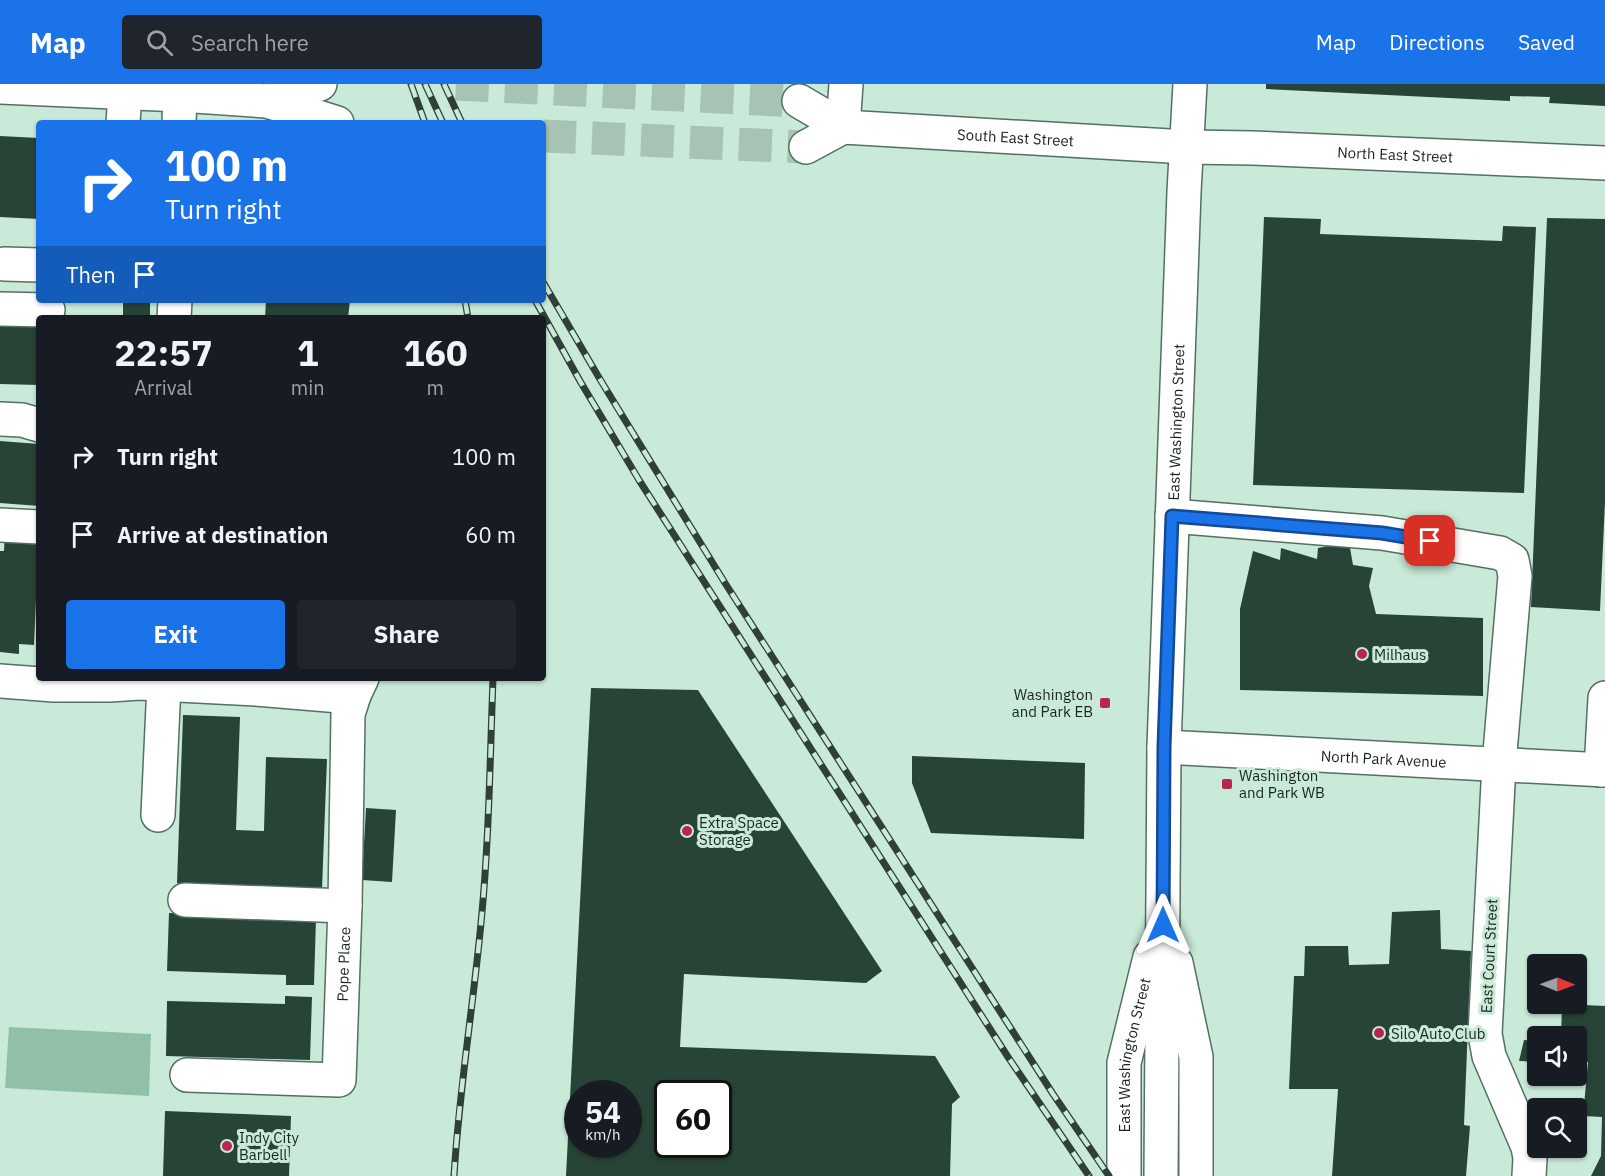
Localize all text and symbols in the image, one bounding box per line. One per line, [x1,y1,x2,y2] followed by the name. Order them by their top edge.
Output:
[122,15,542,69] search box
[30,24,86,61] text: Map
[143,26,176,59] icon: search
[191,28,309,57] text: Search here
[1316,28,1356,56] text: Map
[1389,28,1485,56] text: Directions
[1518,28,1575,56] text: Saved
[957,124,1075,150] street label: South East Street
[165,138,288,193] text: 100 m
[1337,142,1453,166] street label: North East Street
[66,144,144,222] icon: right
[165,191,282,226] text: Turn right
[128,258,161,291] icon: arrive
[66,260,116,289] text: Then
[114,329,213,376] text: 22:57
[297,329,319,376] text: 1
[403,329,468,376] text: 160
[1163,343,1188,501] street label: East Washington Street
[134,374,193,401] text: Arrival
[291,374,325,401] text: min
[427,374,444,401] text: m
[66,440,99,473] icon: right
[117,442,218,471] text: Turn right
[452,442,516,471] text: 100 m
[1404,515,1455,566] pin
[66,518,99,551] icon: arrive
[117,520,328,549] text: Arrive at destination
[465,520,516,549] text: 60 m
[1413,524,1446,557] icon: arrive
[66,600,285,669] button: Exit
[297,600,516,669] button: Share
[1374,645,1426,664] place label: Milhaus
[1355,647,1369,661] marker: Milhaus
[1012,685,1093,721] place label: Washington and Park EB
[1098,696,1112,710] marker: Washington and Park EB
[1320,746,1447,771] street label: North Park Avenue
[1239,766,1325,802] place label: Washington and Park WB
[1220,777,1234,791] marker: Washington and Park WB
[699,813,779,849] place label: Extra Space Storage
[680,824,694,838] marker: Extra Space Storage
[1131,893,1195,957] position arrow
[1477,898,1501,1014] street label: East Court Street
[332,927,354,1002] street label: Pope Place
[1527,954,1587,1014] north arrow
[1527,954,1587,1158] map controls
[1115,976,1154,1132] street label: East Washington Street
[1391,1024,1485,1043] place label: Silo Auto Club
[1372,1026,1386,1040] marker: Silo Auto Club
[1527,1026,1587,1086] button: sound
[654,1080,732,1158] speed limit sign: 60
[585,1092,621,1131] text: 54
[1527,1098,1587,1158] button: search
[585,1125,621,1144] text: km/h
[239,1128,300,1164] place label: Indy City Barbell
[220,1139,234,1153] marker: Indy City Barbell

